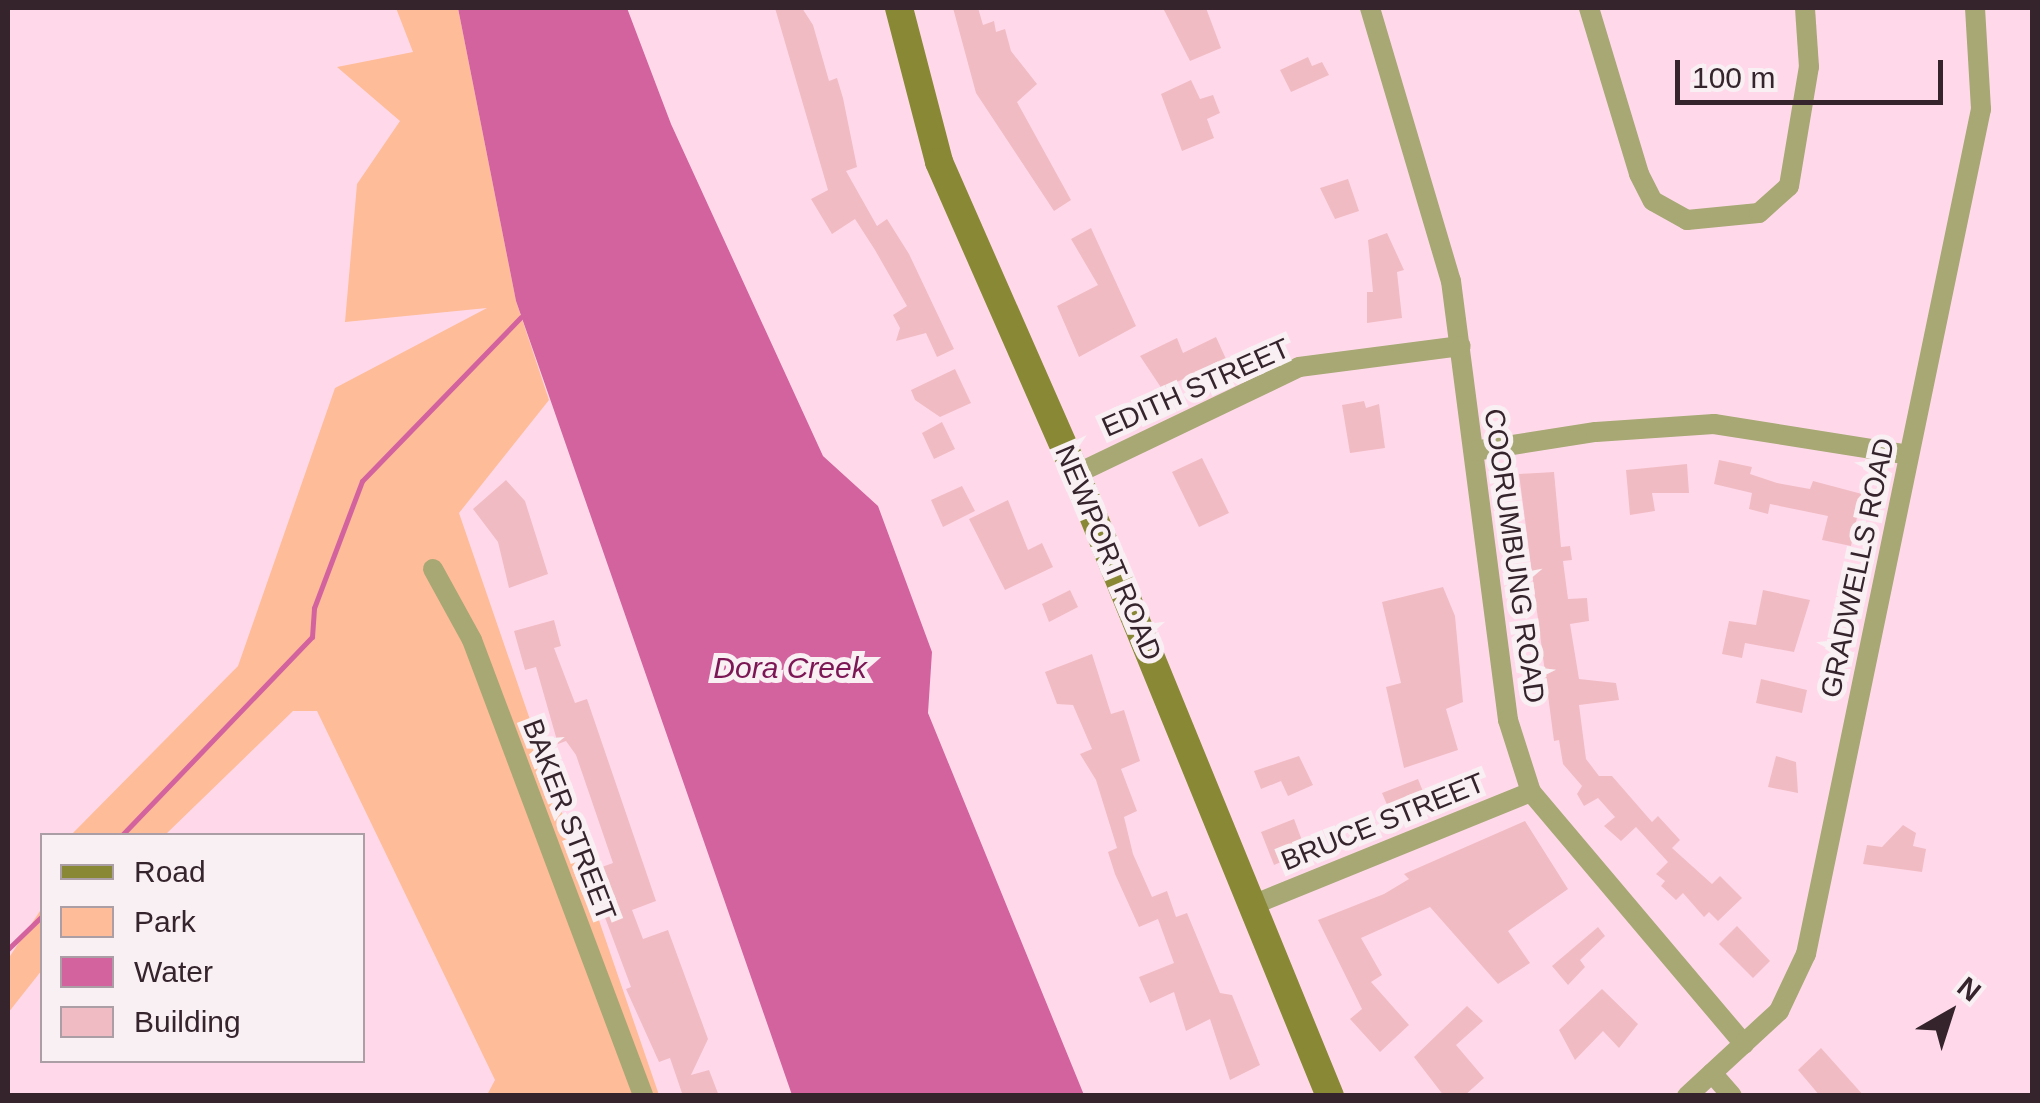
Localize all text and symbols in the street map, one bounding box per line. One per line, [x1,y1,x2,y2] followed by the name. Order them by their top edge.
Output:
[1680,40,1948,102] scale bar
[1692,61,1775,94] text: 100 m
[1097,332,1295,444] street label: EDITH STREET
[1477,407,1551,705] street label: COORUMBUNG ROAD
[1814,435,1902,701] street label: GRADWELLS ROAD
[1047,440,1169,666] street label: NEWPORT ROAD
[713,650,867,686] water label: Dora Creek
[515,714,623,926] street label: BAKER STREET
[1276,766,1490,878] street label: BRUCE STREET
[40,833,365,1063] legend
[134,855,206,888] text: Road
[134,905,196,938] text: Park
[134,955,213,988] text: Water
[1900,963,2000,1063] north arrow
[1952,971,1987,1008] text: N
[134,1005,241,1038] text: Building

